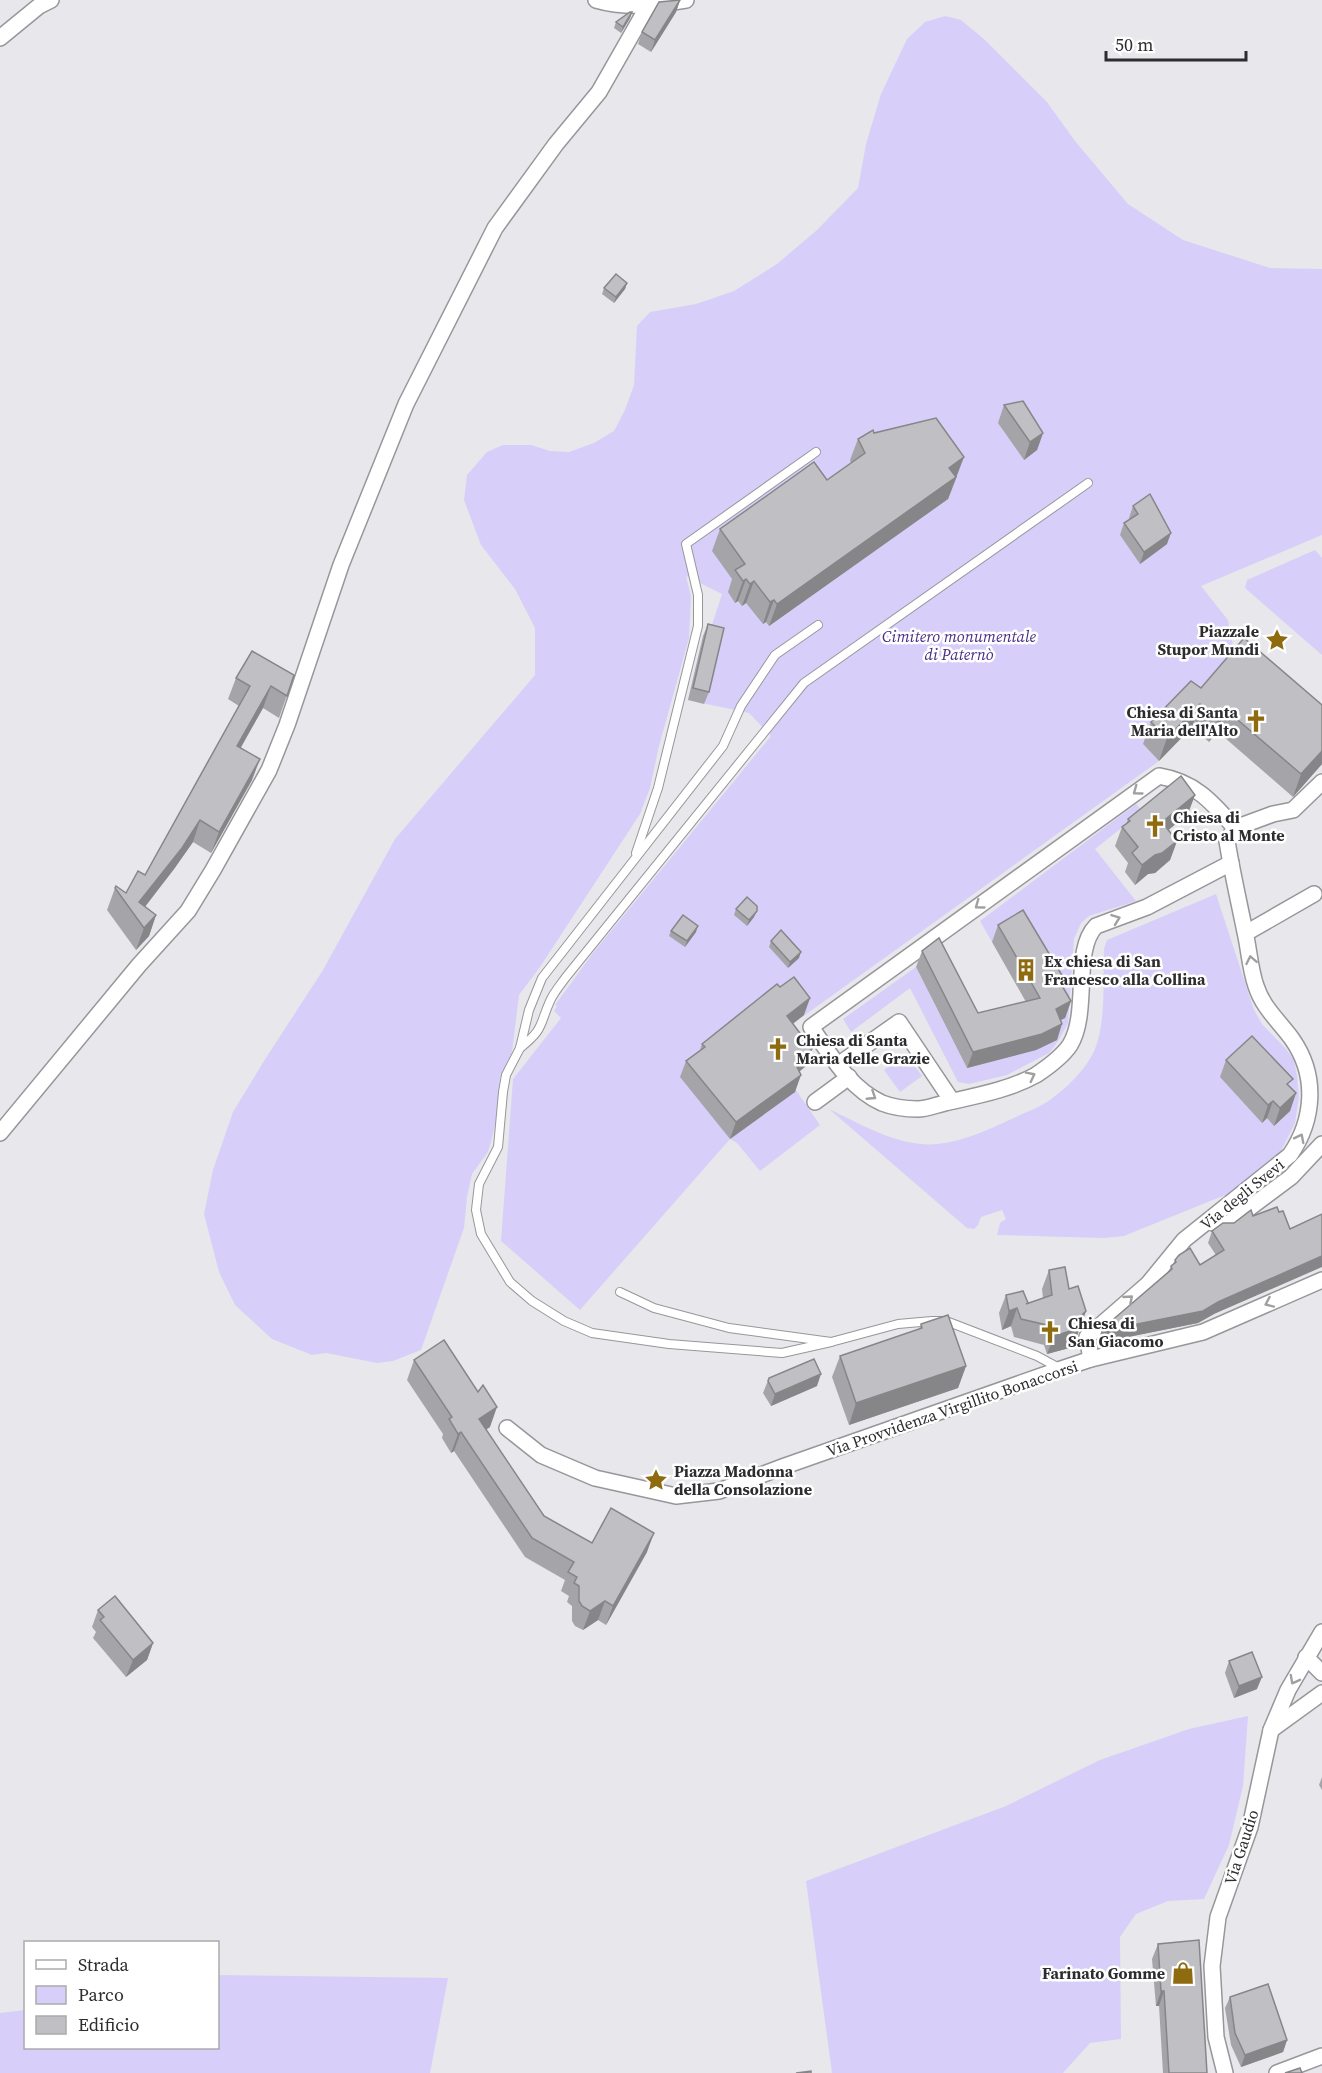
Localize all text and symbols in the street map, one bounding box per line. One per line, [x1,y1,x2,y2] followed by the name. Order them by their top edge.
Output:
[1106,24,1246,62] scale bar
[1115,32,1153,57] text: 50 m
[1158,620,1259,660] place label: Piazzale Stupor Mundi
[882,625,1036,665] park label: Cimitero monumentale di Paternò
[1264,627,1290,653] place icon: Piazzale Stupor Mundi
[1127,701,1238,741] place label: Chiesa di Santa Maria dell'Alto
[1243,708,1269,734] church icon: Chiesa di Santa Maria dell'Alto
[1132,784,1143,795] one-way arrow
[1173,806,1285,846] place label: Chiesa di Cristo al Monte
[1142,813,1168,839] church icon: Chiesa di Cristo al Monte
[975,898,986,909] one-way arrow
[1110,913,1121,926] one-way arrow
[1044,950,1206,990] place label: Ex chiesa di San Francesco alla Collina
[1245,956,1258,966] one-way arrow
[1013,957,1039,983] building icon: Ex chiesa di San Francesco alla Collina
[796,1029,930,1069] place label: Chiesa di Santa Maria delle Grazie
[765,1036,791,1062] church icon: Chiesa di Santa Maria delle Grazie
[1025,1072,1036,1083] one-way arrow
[865,1089,876,1100] one-way arrow
[1293,1133,1305,1144] one-way arrow
[1195,1153,1289,1235] street label: Via degli Svevi
[1123,1295,1133,1306] one-way arrow
[1264,1296,1275,1308] one-way arrow
[1068,1312,1163,1352] place label: Chiesa di San Giacomo
[1037,1319,1063,1345] church icon: Chiesa di San Giacomo
[823,1354,1081,1461] street label: Via Provvidenza Virgillito Bonaccorsi
[674,1460,812,1500] place label: Piazza Madonna della Consolazione
[643,1467,669,1493] place icon: Piazza Madonna della Consolazione
[1290,1674,1301,1684] one-way arrow
[1219,1806,1264,1887] street label: Via Gaudio
[24,1941,219,2049] legend
[78,1952,129,1977] text: Strada
[1170,1960,1196,1986] shop icon: Farinato Gomme
[1042,1962,1165,1984] place label: Farinato Gomme
[78,1982,124,2007] text: Parco
[78,2012,139,2037] text: Edificio

